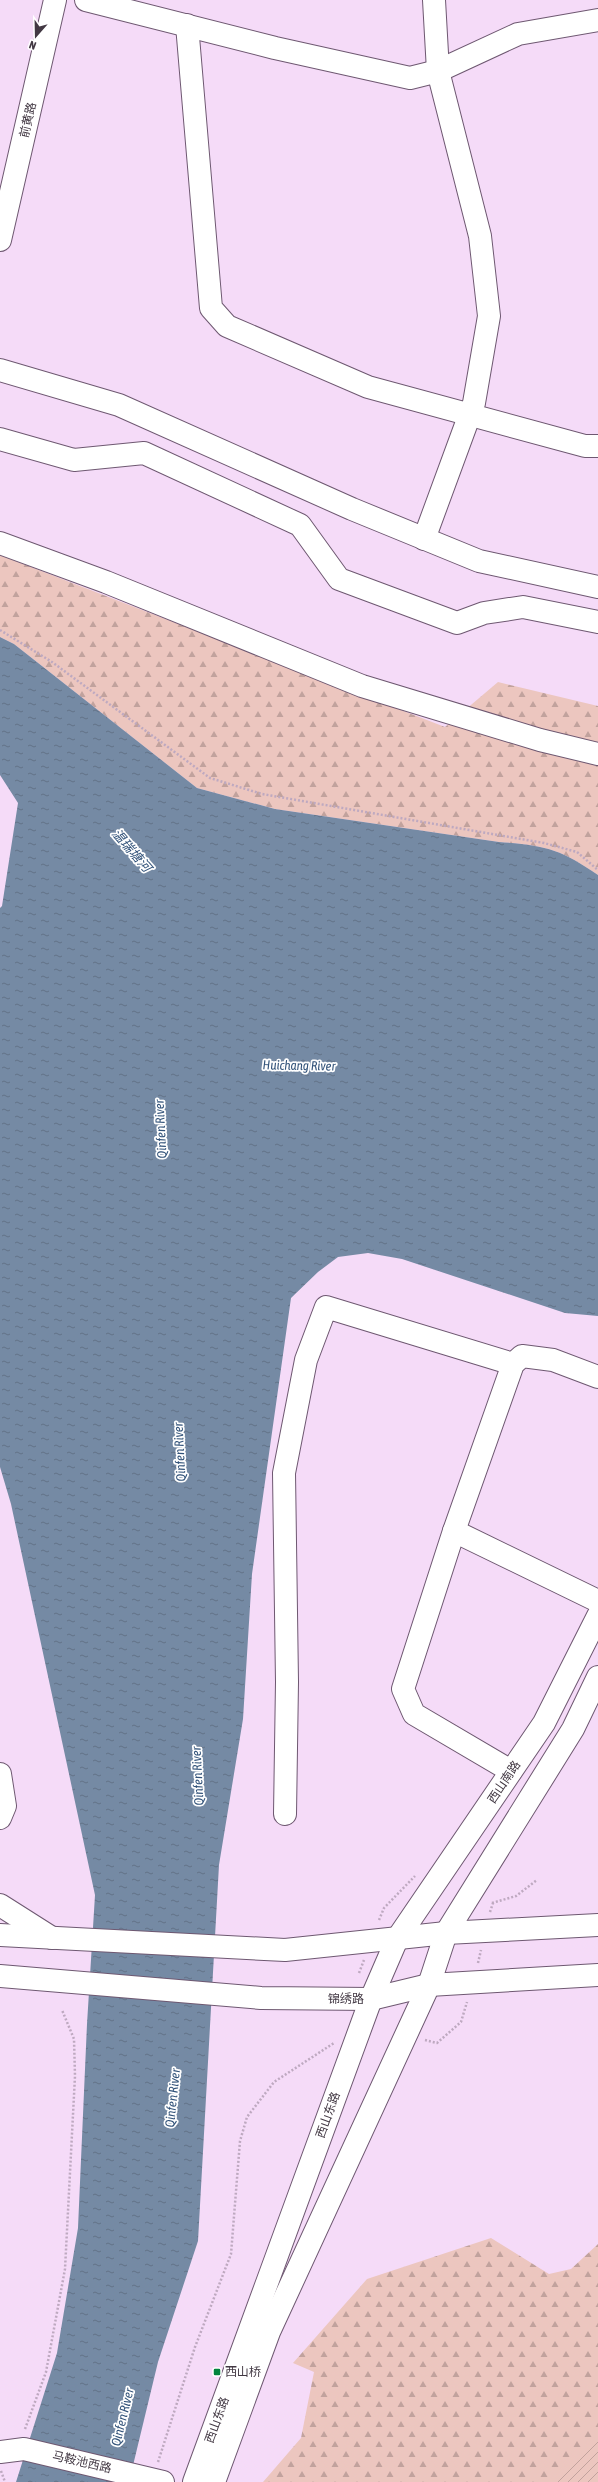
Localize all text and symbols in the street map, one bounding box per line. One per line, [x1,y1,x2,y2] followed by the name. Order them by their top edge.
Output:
[16,16,56,56] north arrow
[27,39,38,52] text: N
[17,101,39,139] street label: 前黄路
[109,826,156,877] water label: 温瑞塘河
[263,1057,337,1074] water label: Huichang River
[151,1098,170,1159] water label: Qinfen River
[170,1421,189,1482] water label: Qinfen River
[188,1745,207,1806] water label: Qinfen River
[485,1758,523,1806] street label: 西山南路
[328,1992,364,2006] street label: 锦绣路
[162,2067,183,2128] water label: Qinfen River
[313,2090,343,2140] street label: 西山东路
[225,2365,261,2379] place label: 西山桥
[212,2367,222,2377] marker: 西山桥
[108,2386,137,2448] water label: Qinfen River
[202,2395,232,2445] street label: 西山东路
[51,2448,113,2476] street label: 马鞍池西路

